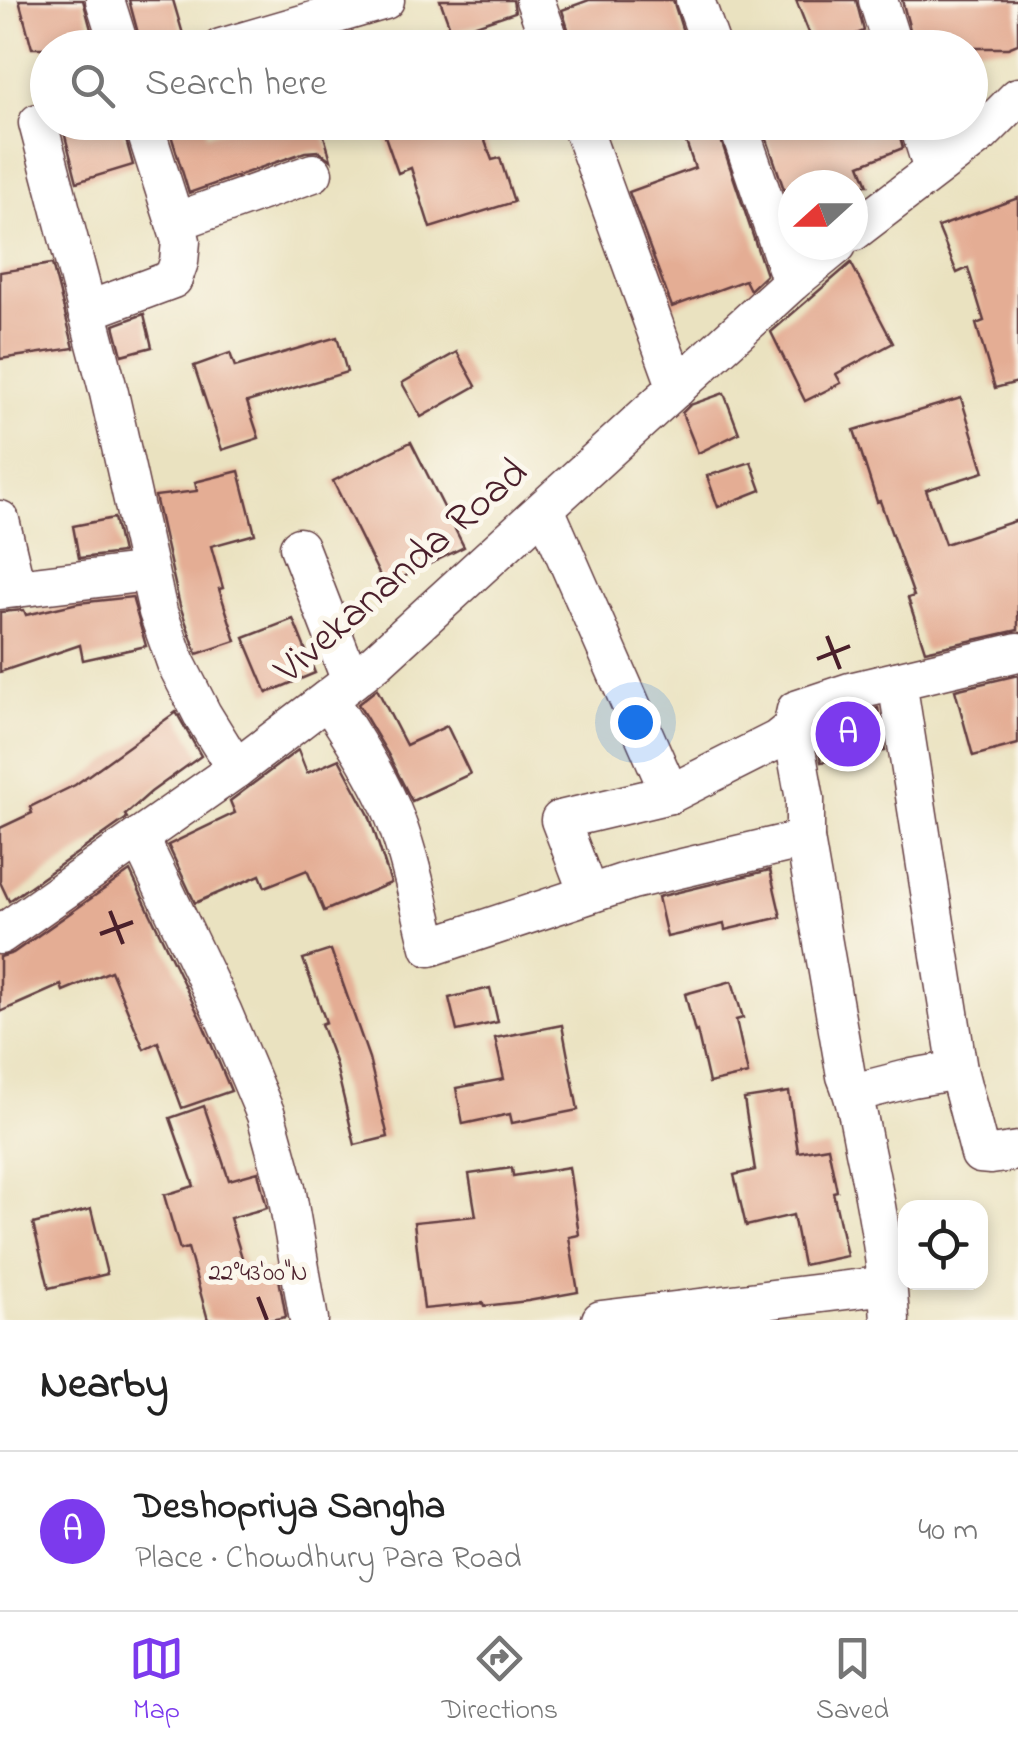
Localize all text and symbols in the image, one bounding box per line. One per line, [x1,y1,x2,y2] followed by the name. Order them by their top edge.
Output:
[30,30,988,140] search box
[145,57,327,113] text: Search here
[65,58,120,113] icon: search
[778,170,868,260] north arrow
[261,444,542,700] street label: Vivekananda Road
[816,696,880,772] pin: A
[610,697,661,748] your location
[898,1200,988,1290] map controls
[898,1200,988,1290] button: locate
[208,1256,308,1292] text: 22°43'00"N
[40,1355,168,1416] text: Nearby
[135,1480,445,1536] text: Deshopriya Sangha
[63,1508,82,1555] text: A
[918,1508,978,1555] text: 40 m
[135,1536,522,1583] text: Place · Chowdhury Para Road
[129,1631,184,1732] tab: Map
[442,1631,558,1732] tab: Directions
[816,1631,889,1732] tab: Saved

